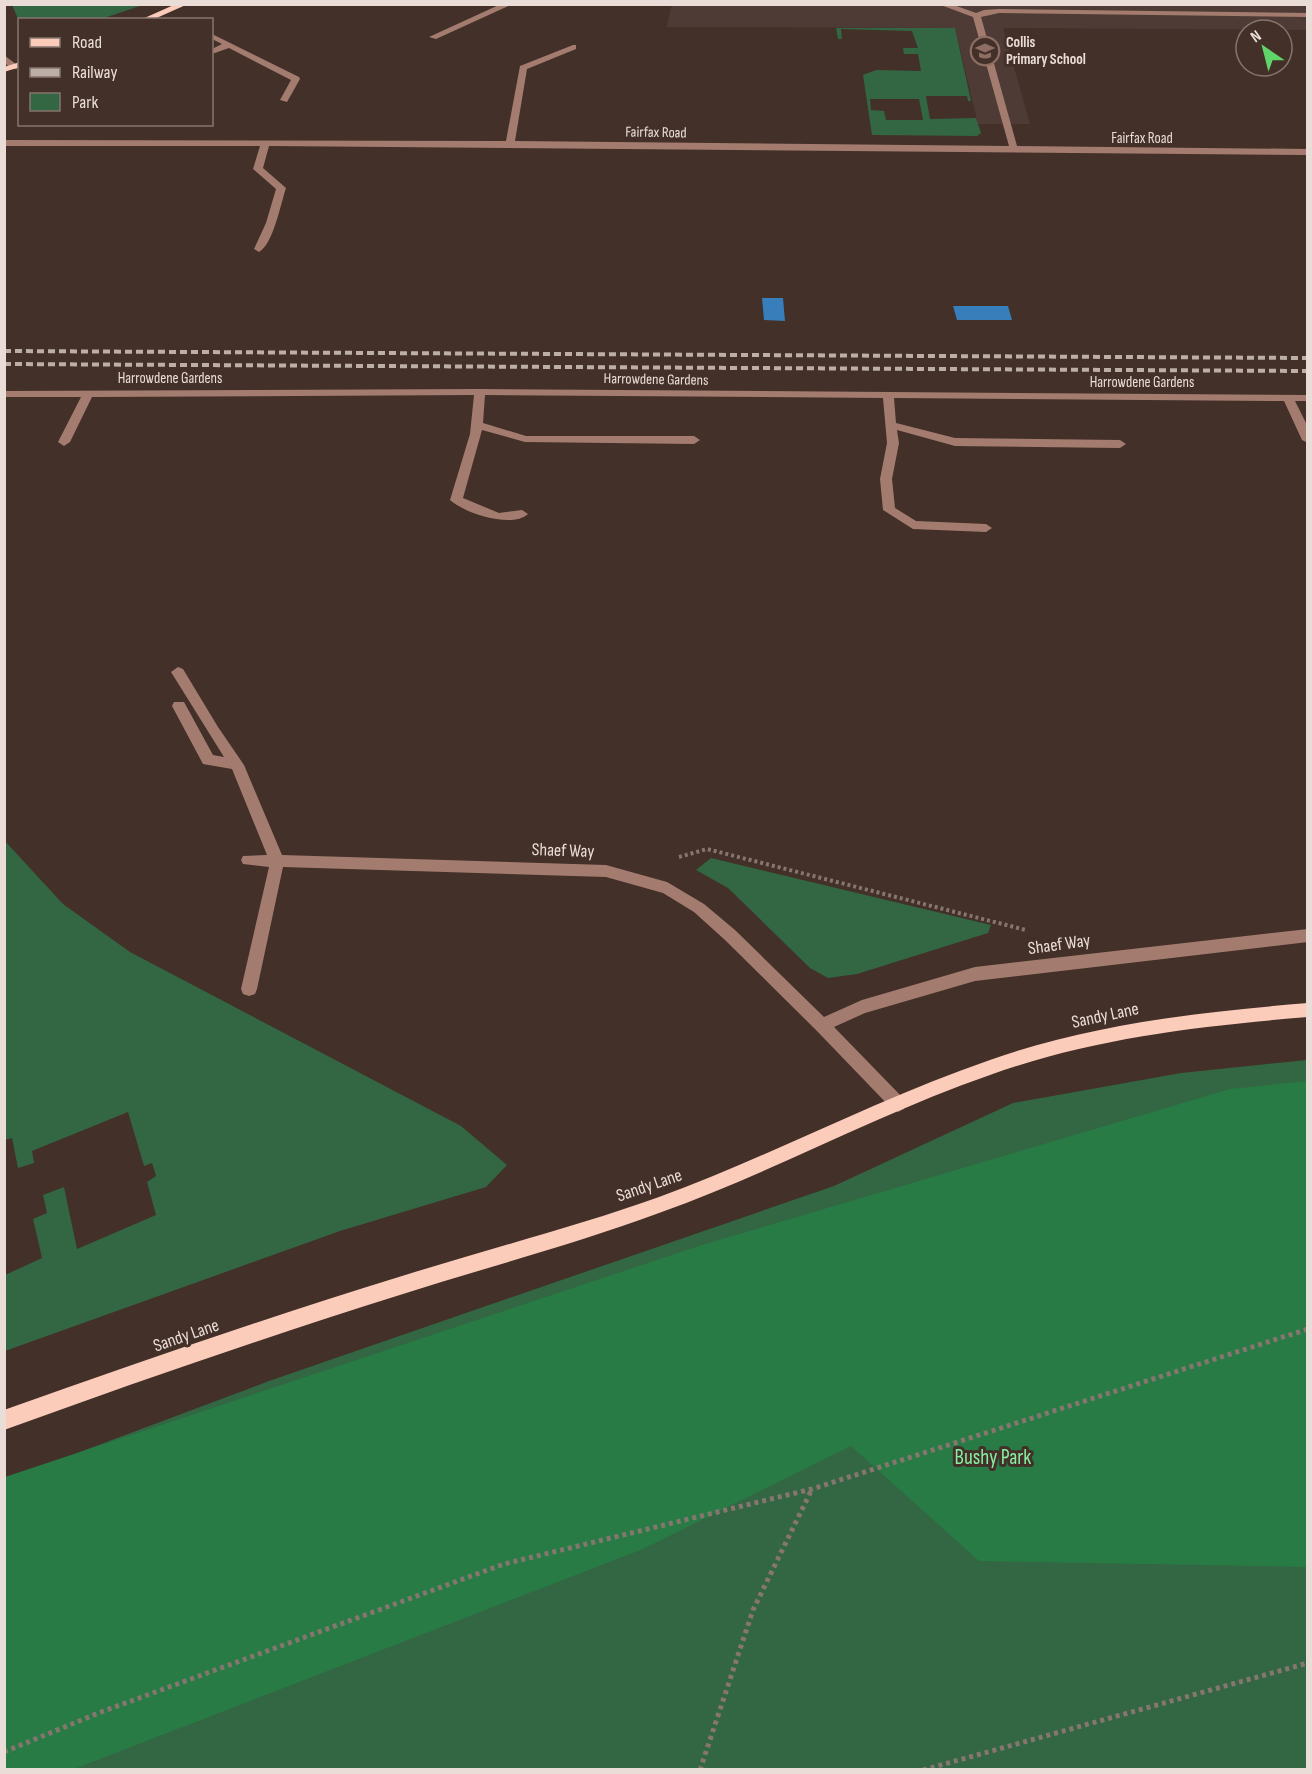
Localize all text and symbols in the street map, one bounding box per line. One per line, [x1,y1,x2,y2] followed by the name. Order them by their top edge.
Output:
[18,18,213,126] legend
[1234,18,1294,78] north arrow
[1247,27,1265,47] text: N
[72,32,102,53] text: Road
[1006,33,1086,69] place label: Collis Primary School
[969,35,1001,67] school or university icon: Collis Primary School
[72,62,117,83] text: Railway
[72,92,98,113] text: Park
[625,122,687,143] street label: Fairfax Road
[1111,129,1173,148] street label: Fairfax Road
[118,369,222,388] street label: Harrowdene Gardens
[603,369,709,390] street label: Harrowdene Gardens
[1090,373,1194,392] street label: Harrowdene Gardens
[531,839,595,862] street label: Shaef Way
[1027,930,1092,959] street label: Shaef Way
[1070,998,1141,1033] street label: Sandy Lane
[614,1164,685,1207] street label: Sandy Lane
[151,1314,222,1357] street label: Sandy Lane
[955,1445,1031,1470] park label: Bushy Park

